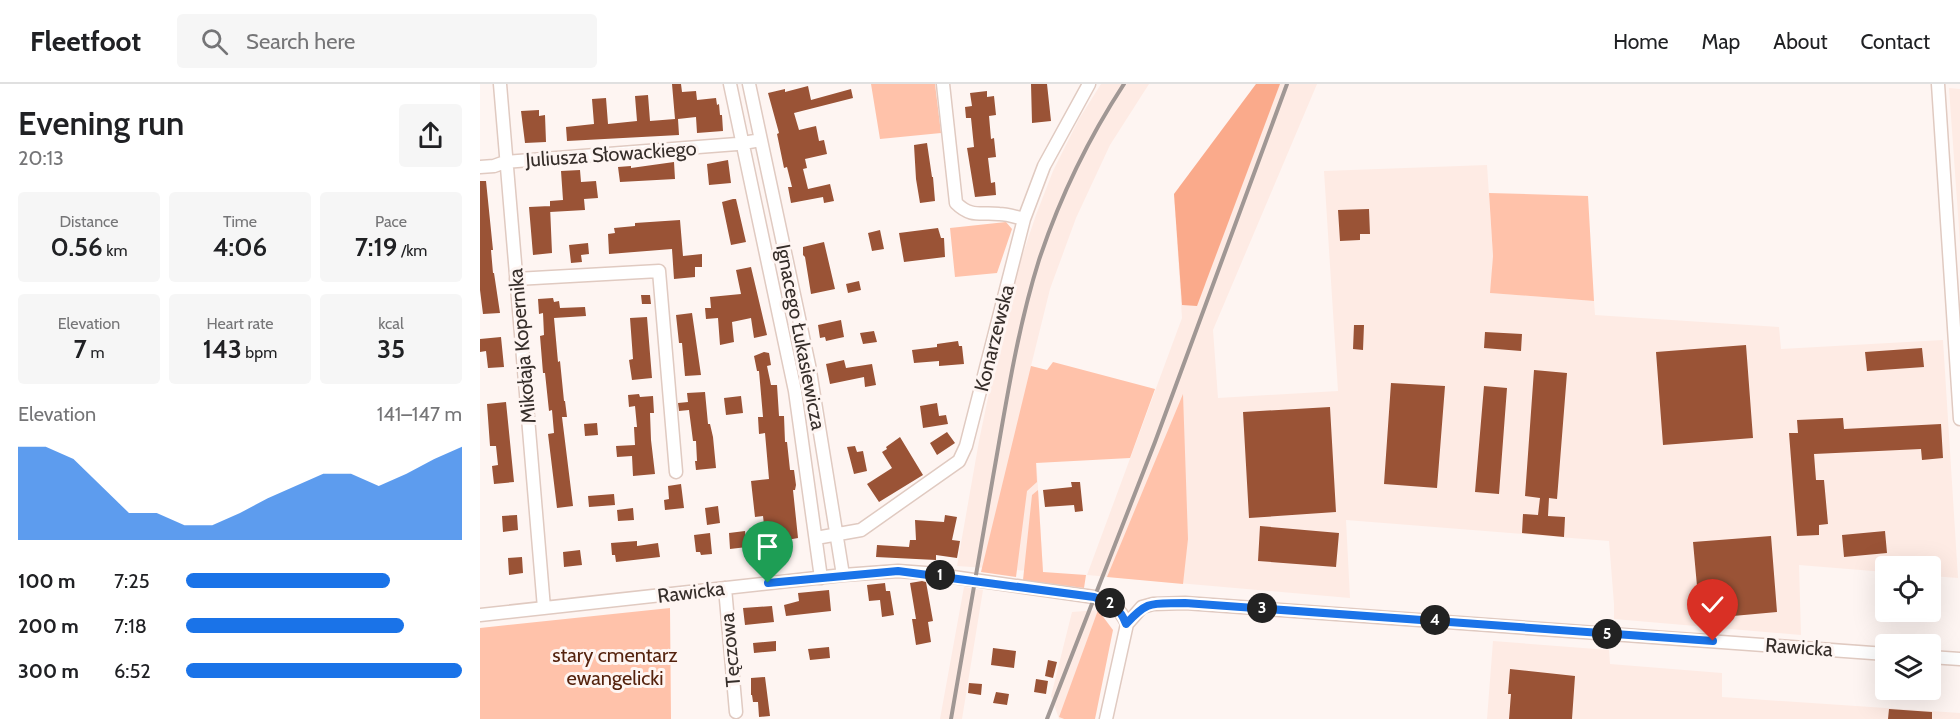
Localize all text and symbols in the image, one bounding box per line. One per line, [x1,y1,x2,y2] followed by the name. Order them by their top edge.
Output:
[177,14,597,68] search box
[30,24,141,58] text: Fleetfoot
[198,25,231,58] icon: search
[246,28,355,55] text: Search here
[1613,29,1669,54] text: Home
[1702,29,1740,54] text: Map
[1773,29,1827,54] text: About
[1860,29,1930,54] text: Contact
[18,103,184,143] text: Evening run
[399,104,462,167] button: share
[524,136,697,172] street label: Juliusza Słowackiego
[18,146,64,170] text: 20:13
[60,212,118,231] text: Distance
[223,212,257,231] text: Time
[375,212,407,231] text: Pace
[50,231,103,263] text: 0.56
[213,231,267,263] text: 4:06
[355,231,397,263] text: 7:19
[103,241,128,260] text: km
[397,241,427,260] text: /km
[771,242,831,432] street label: Ignacego Łukasiewicza
[503,267,541,425] street label: Mikołaja Kopernika
[969,282,1019,394] street label: Konarzewska
[58,314,120,333] text: Elevation
[207,314,273,333] text: Heart rate
[378,314,404,333] text: kcal
[74,333,87,365] text: 7
[203,333,242,365] text: 143
[377,333,405,365] text: 35
[87,343,104,362] text: m
[242,343,277,362] text: bpm
[18,402,96,426] text: Elevation
[377,402,462,426] text: 141–147 m
[742,521,793,583] pin
[751,530,784,563] icon: arrive
[1875,556,1941,700] map controls
[1875,556,1941,622] button: locate
[925,560,955,590] pin: 1
[937,565,943,584] text: 1
[18,569,76,593] text: 100 m
[114,569,150,593] text: 7:25
[656,576,726,608] street label: Rawicka
[1687,579,1738,641] pin
[1095,588,1125,618] pin: 2
[1696,588,1729,621] icon: check
[1106,593,1114,612] text: 2
[1247,593,1277,623] pin: 3
[1258,598,1266,617] text: 3
[1420,605,1450,635] pin: 4
[1430,610,1440,629] text: 4
[715,612,745,688] street label: Tęczowa
[18,614,79,638] text: 200 m
[114,614,147,638] text: 7:18
[1592,619,1622,649] pin: 5
[1603,624,1611,643] text: 5
[1764,633,1834,661] street label: Rawicka
[1875,634,1941,700] button: layers
[552,643,678,690] park label: stary cmentarz ewangelicki
[18,659,79,683] text: 300 m
[114,659,151,683] text: 6:52

